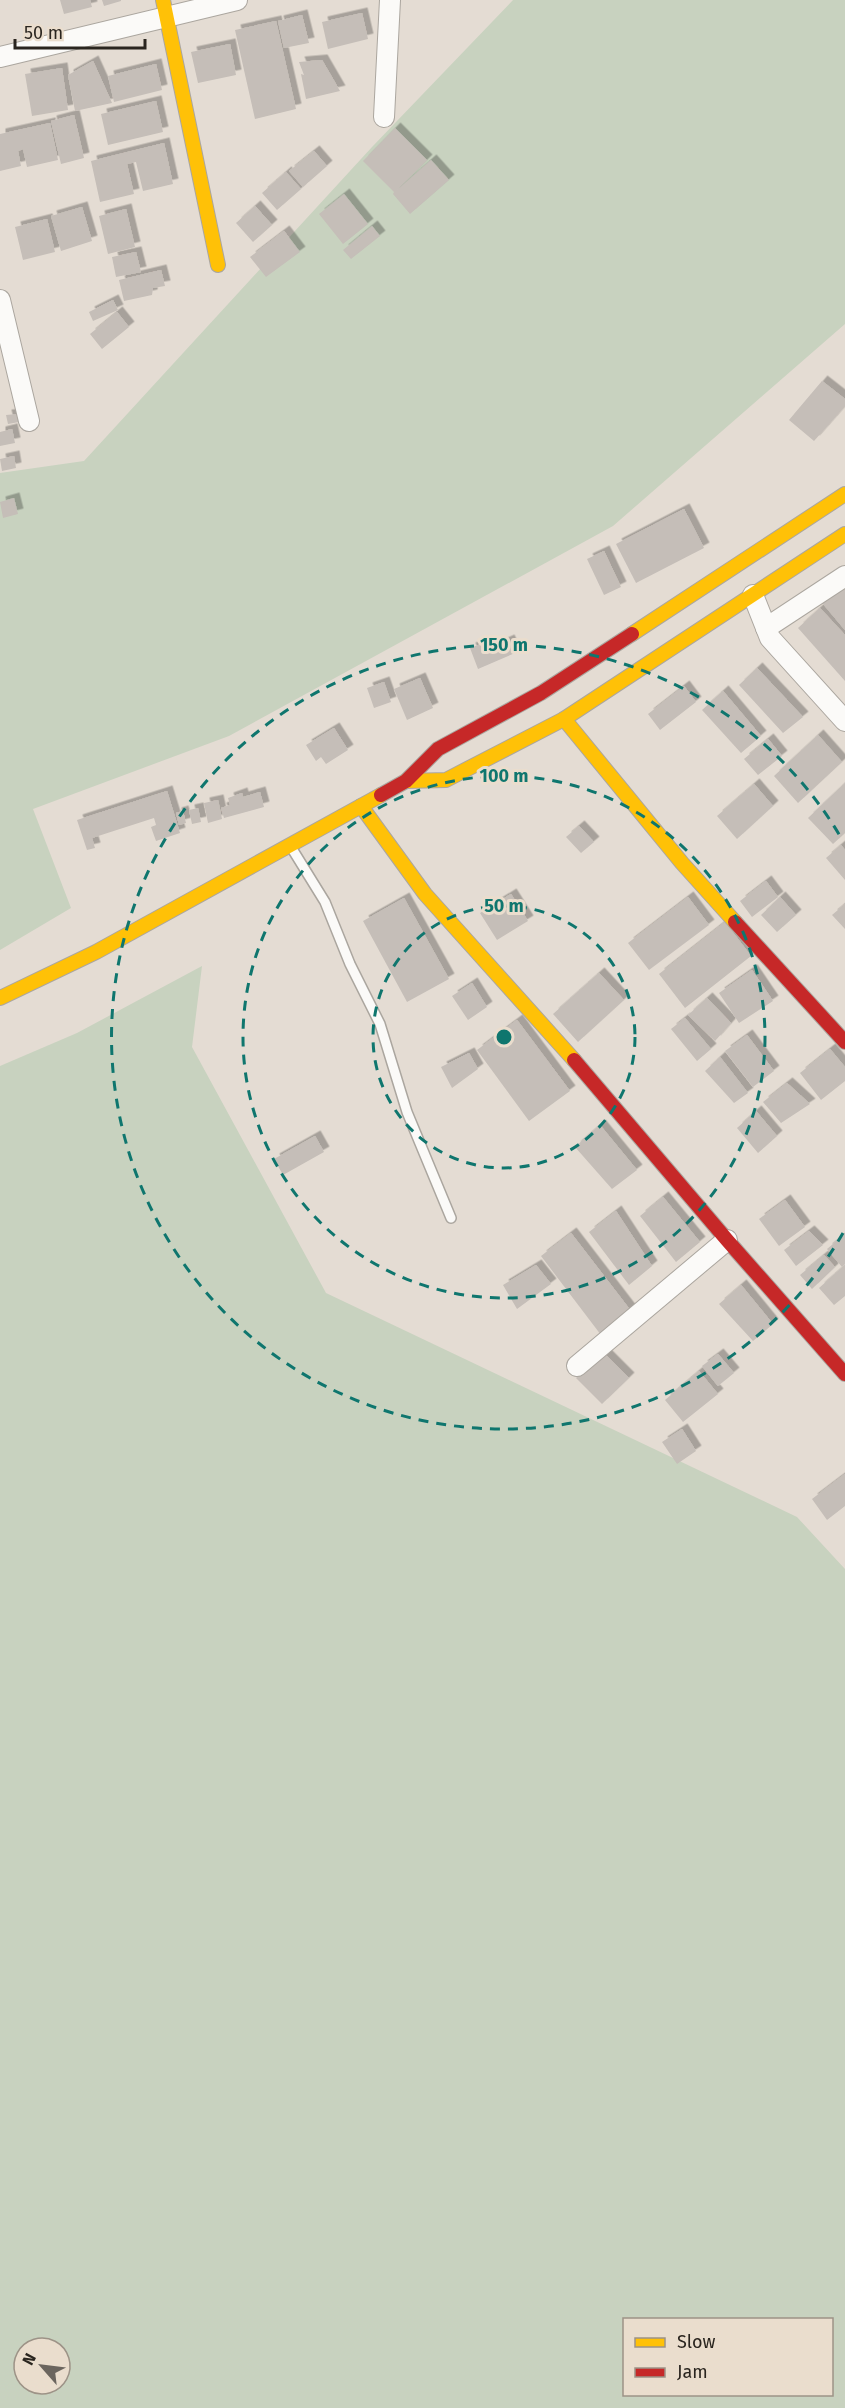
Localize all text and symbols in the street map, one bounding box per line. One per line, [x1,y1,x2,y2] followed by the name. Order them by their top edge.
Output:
[15,12,146,50] scale bar
[24,22,63,44] text: 50 m
[480,634,528,656] text: 150 m
[480,765,528,787] text: 100 m
[484,895,524,917] text: 50 m
[494,1027,514,1047] centre of rings
[623,2318,833,2396] legend
[677,2331,716,2353] text: Slow
[12,2336,72,2396] north arrow
[18,2350,40,2368] text: N
[677,2361,708,2383] text: Jam

